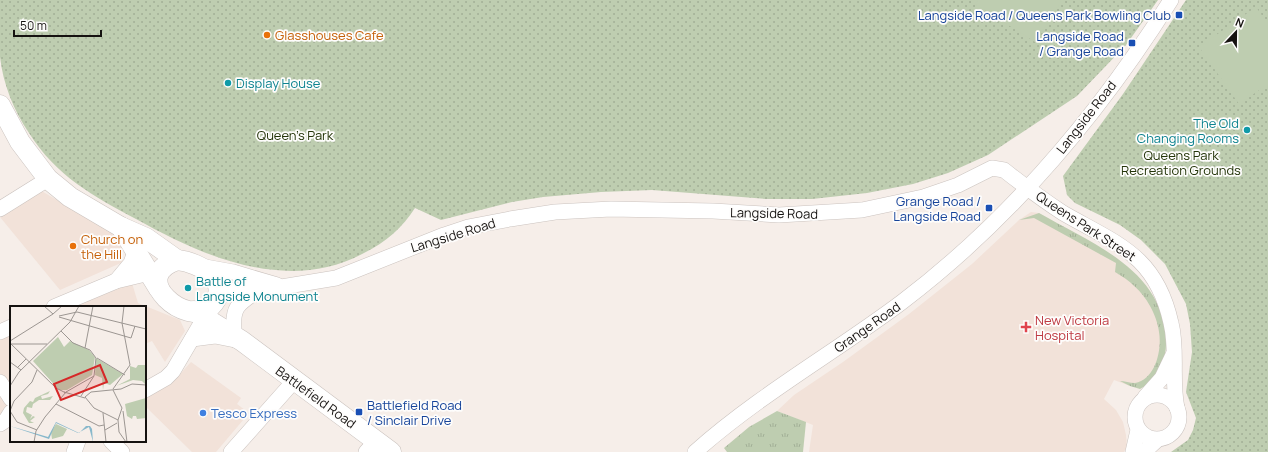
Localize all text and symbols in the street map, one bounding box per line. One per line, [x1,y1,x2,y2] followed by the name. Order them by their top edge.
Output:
[918,6,1171,24] place label: Langside Road / Queens Park Bowling Club
[1174,10,1184,20] marker: Langside Road / Queens Park Bowling Club
[14,12,101,38] scale bar
[1216,12,1256,52] north arrow
[1233,14,1246,31] text: N
[20,17,47,34] text: 50 m
[275,26,384,44] place label: Glasshouses Cafe
[1036,27,1124,60] place label: Langside Road / Grange Road
[262,30,272,40] marker: Glasshouses Cafe
[1127,38,1137,48] marker: Langside Road / Grange Road
[236,74,321,92] place label: Display House
[1052,77,1120,157] street label: Langside Road
[223,78,233,88] marker: Display House
[1137,114,1239,147] place label: The Old Changing Rooms
[1242,125,1252,135] marker: The Old Changing Rooms
[257,126,334,144] park label: Queen's Park
[1121,146,1241,179] park label: Queens Park Recreation Grounds
[1032,187,1140,265] street label: Queens Park Street
[893,192,981,225] place label: Grange Road / Langside Road
[730,203,818,223] street label: Langside Road
[984,203,994,213] marker: Grange Road / Langside Road
[408,214,498,256] street label: Langside Road
[81,230,143,263] place label: Church on the Hill
[68,241,78,251] marker: Church on the Hill
[196,272,318,305] place label: Battle of Langside Monument
[183,283,193,293] marker: Battle of Langside Monument
[830,297,904,357] street label: Grange Road
[10,306,146,442] inset map
[1035,311,1109,344] place label: New Victoria Hospital
[1020,321,1032,333] marker: New Victoria Hospital
[272,362,360,432] street label: Battlefield Road
[367,396,462,429] place label: Battlefield Road / Sinclair Drive
[211,404,297,422] place label: Tesco Express
[354,407,364,417] marker: Battlefield Road / Sinclair Drive
[198,408,208,418] marker: Tesco Express

